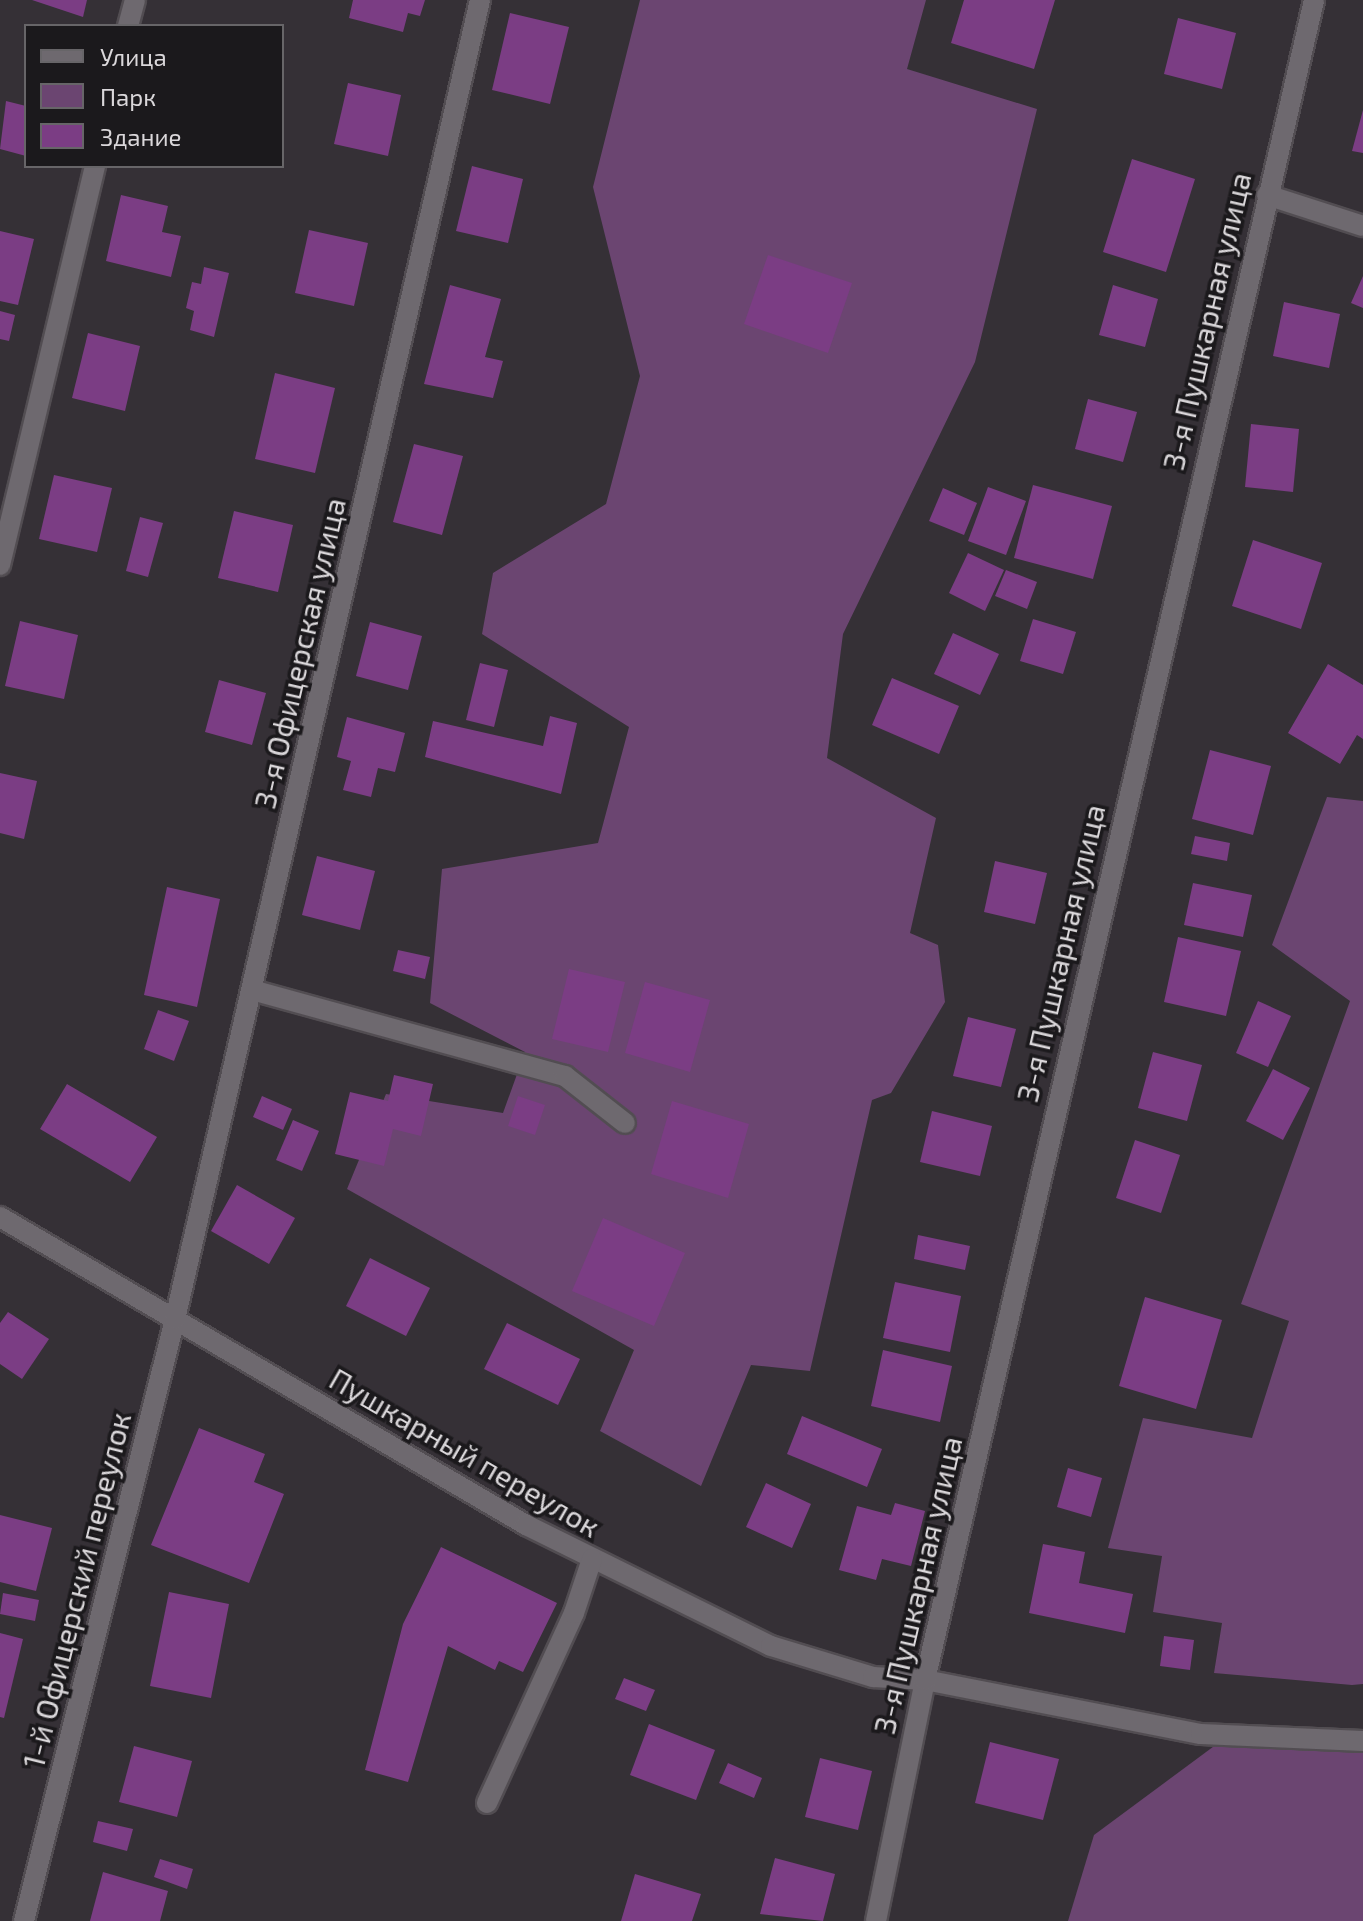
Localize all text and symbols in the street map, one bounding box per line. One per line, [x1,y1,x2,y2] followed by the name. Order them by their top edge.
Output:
[24,24,284,168] legend
[100,42,167,71] text: Улица
[100,82,156,111] text: Парк
[100,122,182,151] text: Здание
[1154,169,1258,473] street label: 3-я Пушкарная улица
[246,494,352,812] street label: 3-я Офицерская улица
[1008,801,1112,1105] street label: 3-я Пушкарная улица
[324,1360,606,1544] street label: Пушкарный переулок
[14,1409,138,1771] street label: 1-й Офицерский переулок
[865,1433,969,1737] street label: 3-я Пушкарная улица

